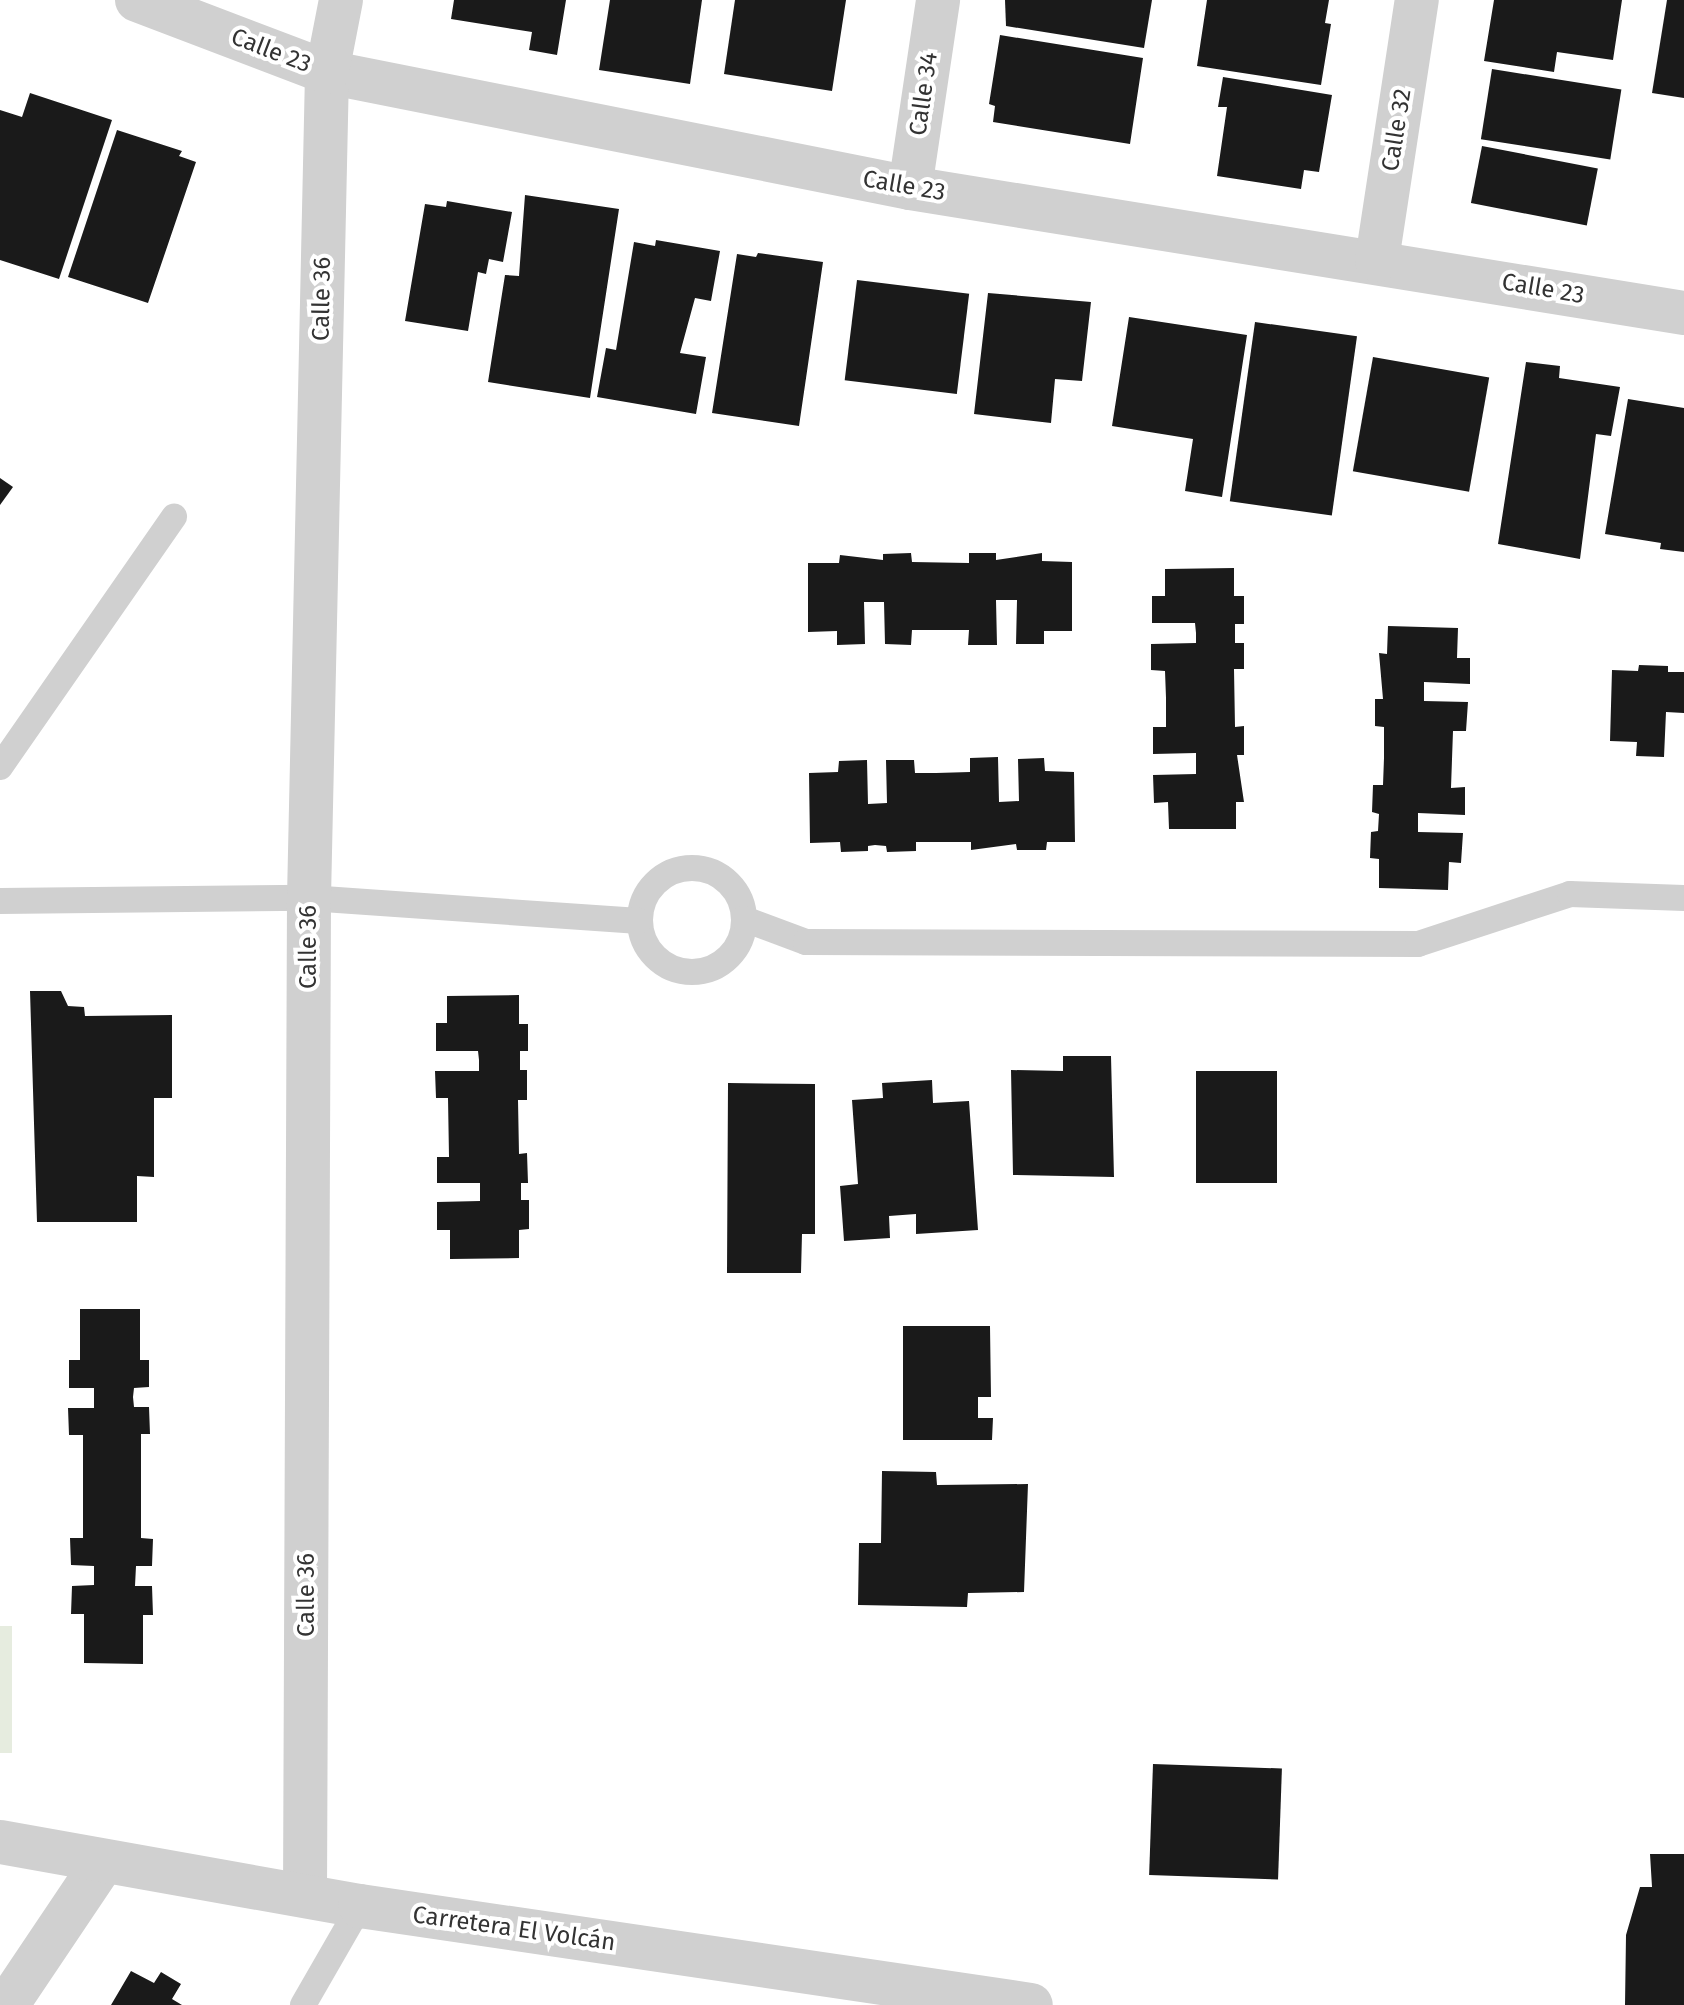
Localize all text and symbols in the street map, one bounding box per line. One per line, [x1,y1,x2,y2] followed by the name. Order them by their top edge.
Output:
[227,23,315,79] street label: Calle 23
[904,50,944,138] street label: Calle 34
[1376,87,1418,173] street label: Calle 32
[861,165,947,207] street label: Calle 23
[307,257,337,341] street label: Calle 36
[1500,268,1586,310] street label: Calle 23
[295,905,323,989] street label: Calle 36
[293,1553,321,1637] street label: Calle 36
[411,1901,617,1957] street label: Carretera El Volcán

